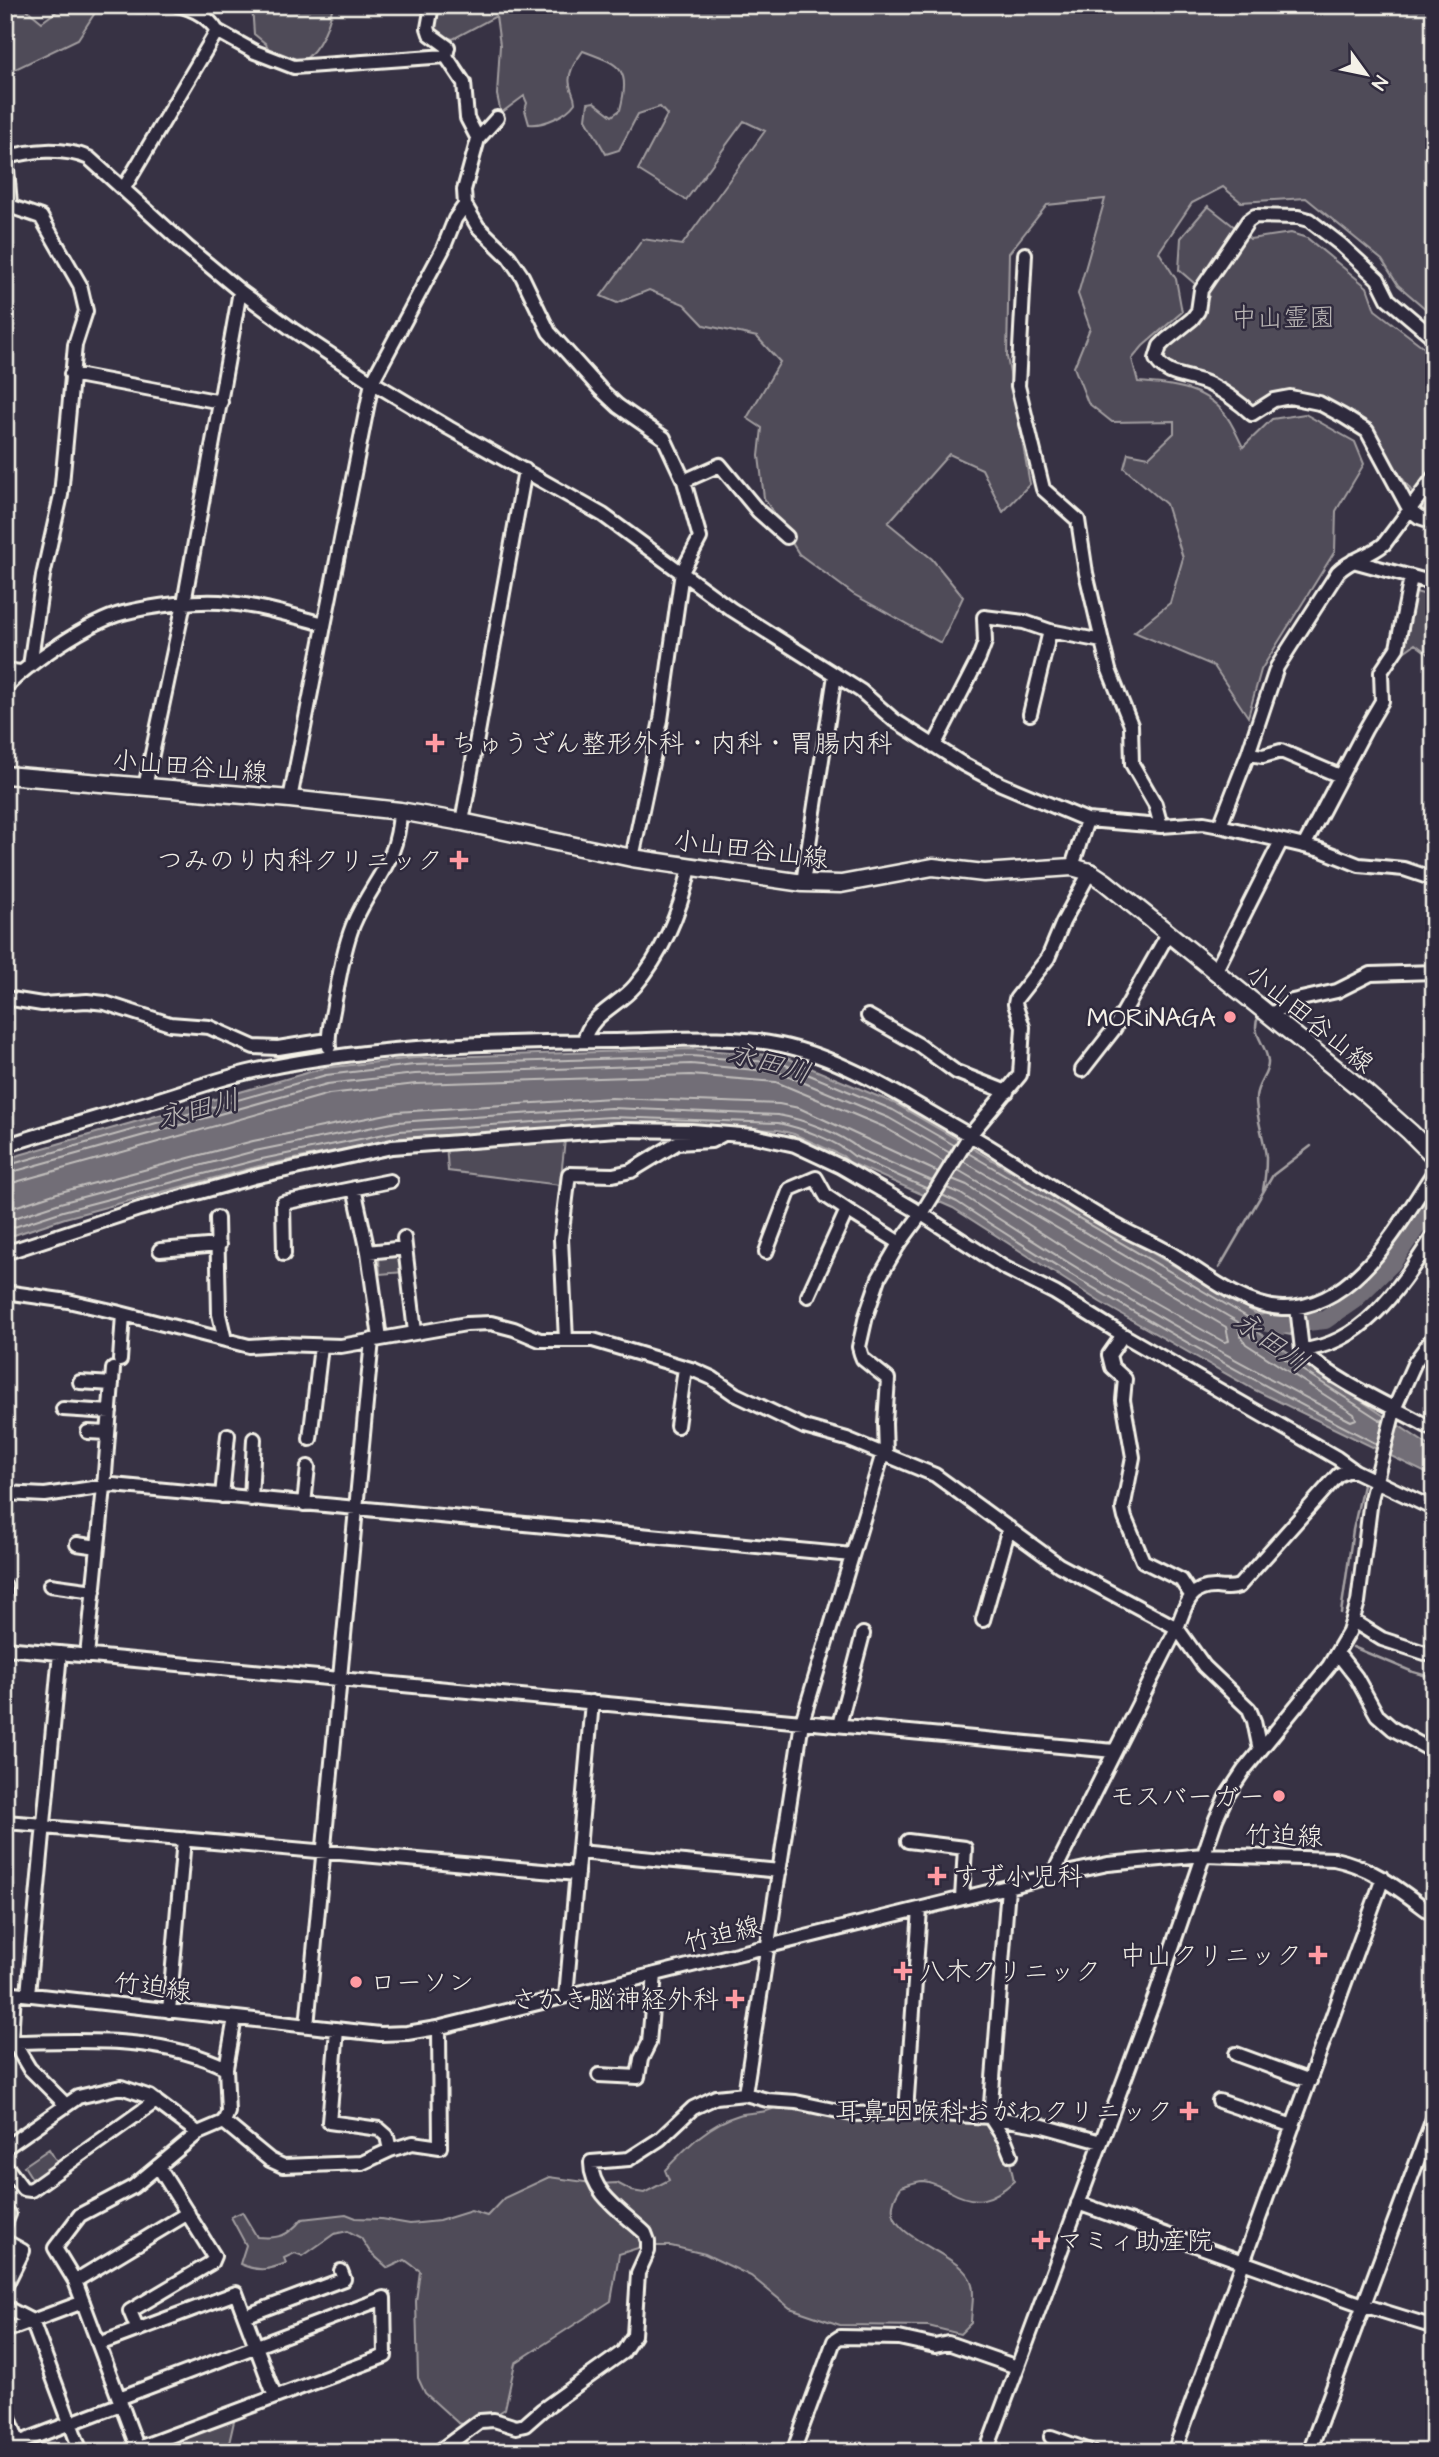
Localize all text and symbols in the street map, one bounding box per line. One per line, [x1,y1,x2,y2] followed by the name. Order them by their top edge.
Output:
[1330,38,1400,108] north arrow
[1364,70,1394,95] text: N
[1231,300,1335,336] park label: 中山霊園
[451,726,892,762] place label: ちゅうざん整形外科・内科・胃腸内科
[425,733,445,753] marker: ちゅうざん整形外科・内科・胃腸内科
[111,742,269,792] street label: 小山田谷山線
[671,823,830,877] street label: 小山田谷山線
[157,843,443,879] place label: つみのり内科クリニック
[449,850,469,870] marker: つみのり内科クリニック
[1237,956,1381,1082] street label: 小山田谷山線
[1087,1000,1216,1036] place label: MORiNAGA
[1222,1009,1238,1025] marker: MORiNAGA
[724,1033,815,1094] water label: 永田川
[153,1080,244,1139] water label: 永田川
[1226,1302,1317,1382] water label: 永田川
[1110,1779,1265,1815] place label: モスバーガー
[1271,1788,1287,1804] marker: モスバーガー
[1244,1817,1324,1855] street label: 竹迫線
[953,1859,1083,1895] place label: すず小児科
[927,1866,947,1886] marker: すず小児科
[680,1908,764,1962] street label: 竹迫線
[1120,1938,1302,1974] place label: 中山クリニック
[1308,1945,1328,1965] marker: 中山クリニック
[919,1954,1101,1990] place label: 八木クリニック
[893,1961,913,1981] marker: 八木クリニック
[112,1964,194,2010] street label: 竹迫線
[370,1965,474,2001] place label: ローソン
[348,1974,364,1990] marker: ローソン
[511,1982,719,2018] place label: さかき脳神経外科
[725,1989,745,2009] marker: さかき脳神経外科
[835,2094,1173,2130] place label: 耳鼻咽喉科おがわクリニック
[1179,2101,1199,2121] marker: 耳鼻咽喉科おがわクリニック
[1057,2223,1213,2259] place label: マミィ助産院
[1031,2230,1051,2250] marker: マミィ助産院

